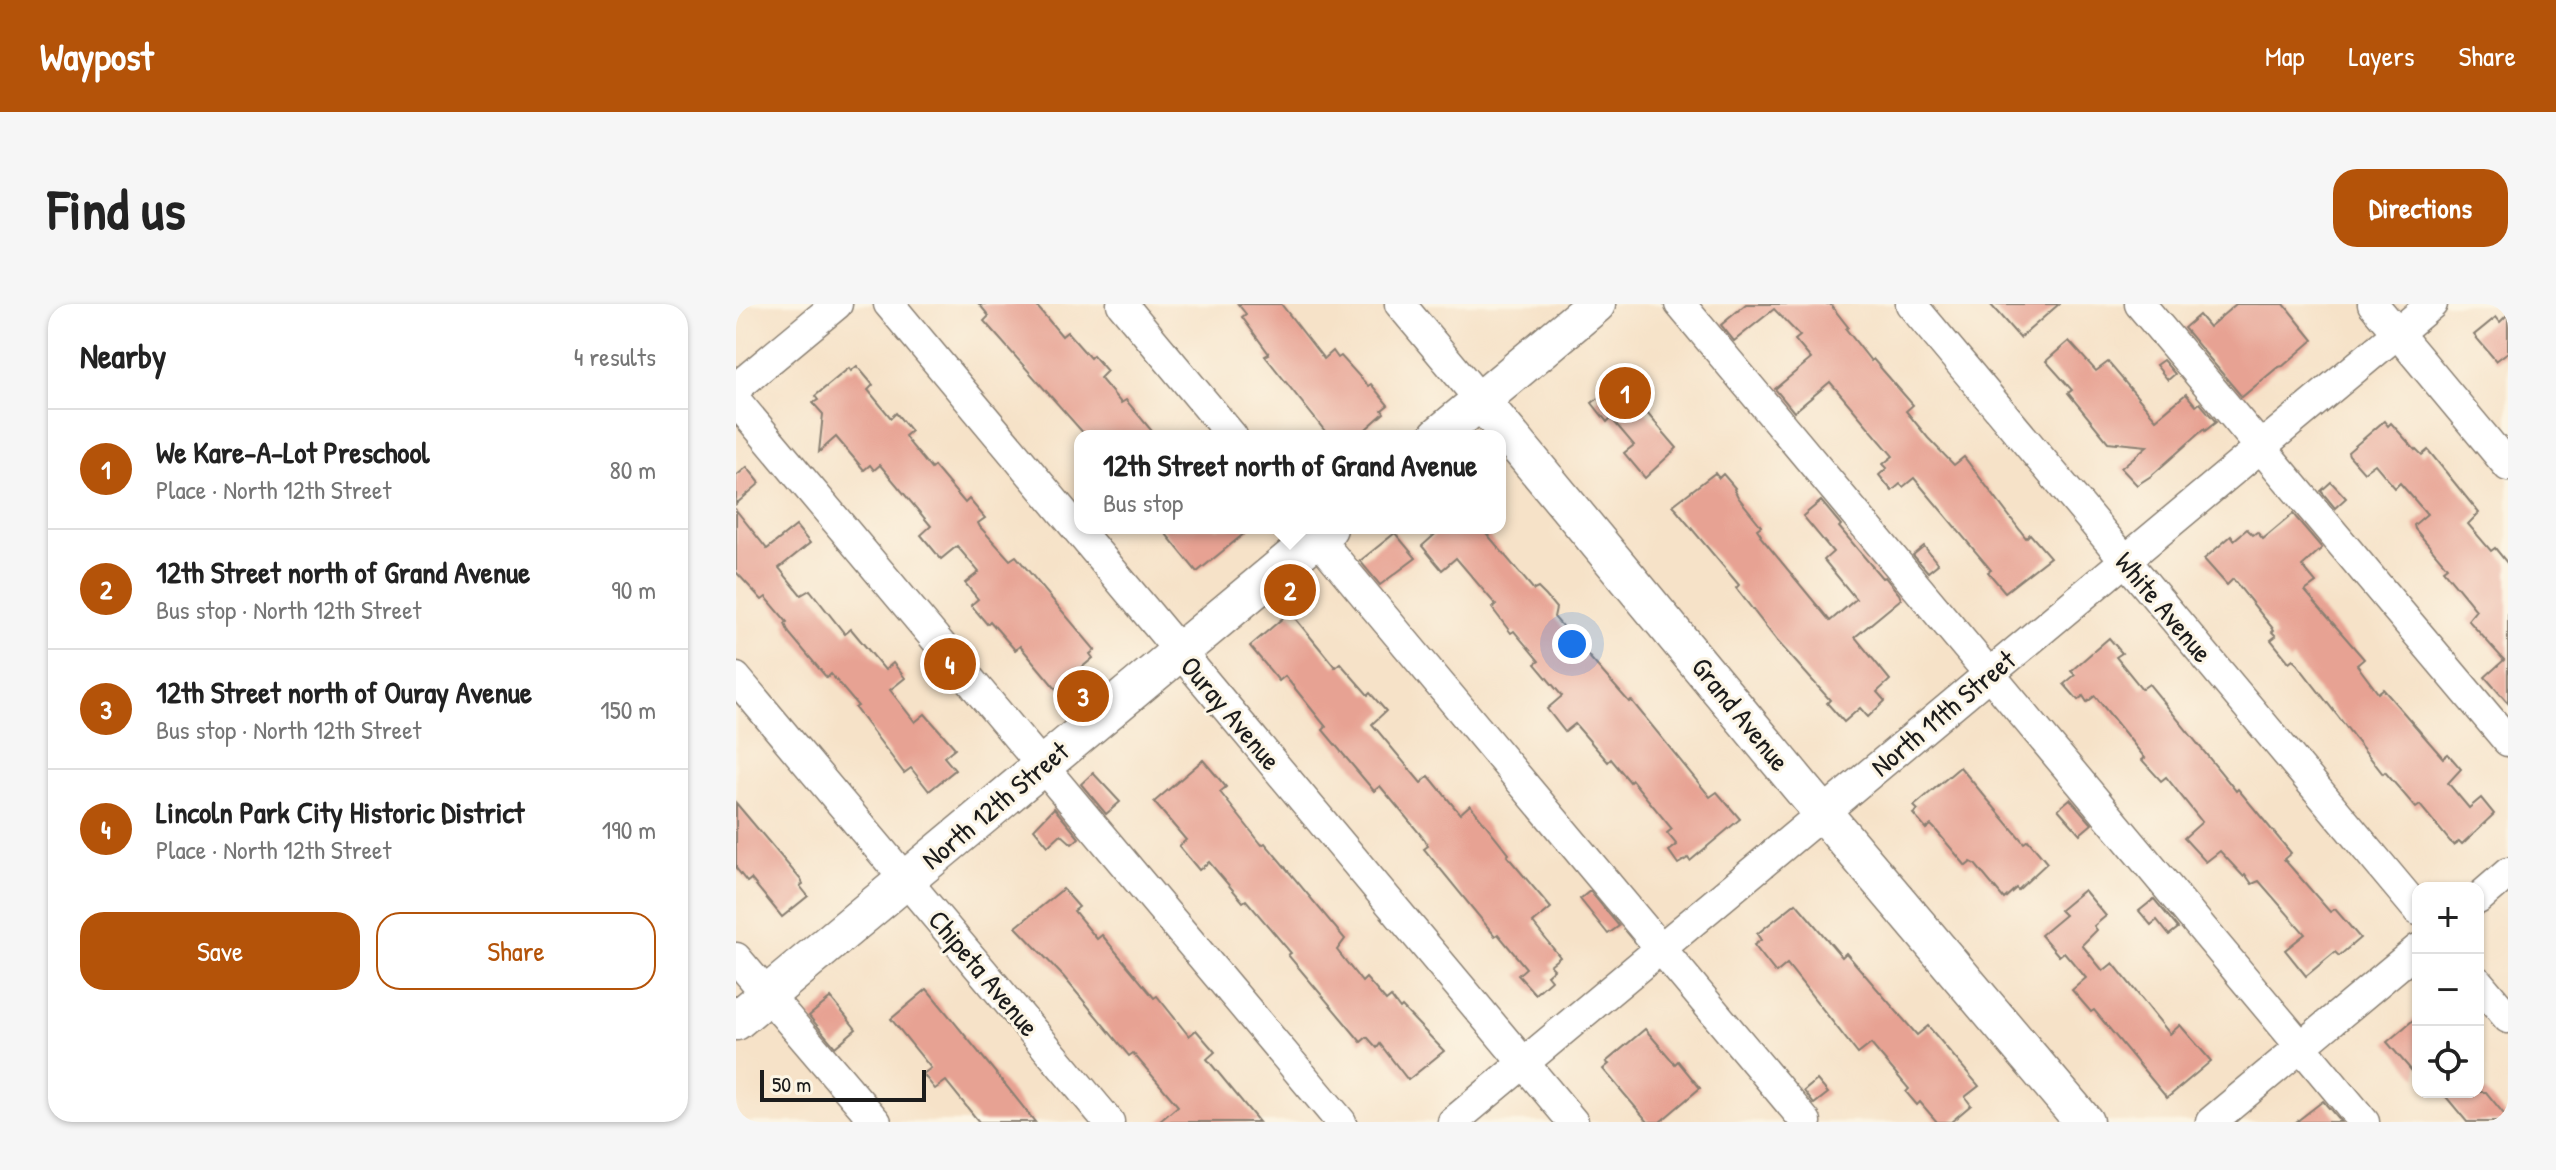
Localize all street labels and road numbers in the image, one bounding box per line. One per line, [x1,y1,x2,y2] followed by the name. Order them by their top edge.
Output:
[2107,544,2221,670] street label: White Avenue
[1863,641,2024,785] street label: North 11th Street
[1172,648,1290,778] street label: Ouray Avenue
[1683,649,1799,779] street label: Grand Avenue
[913,732,1077,878] street label: North 12th Street
[920,902,1048,1044] street label: Chipeta Avenue

